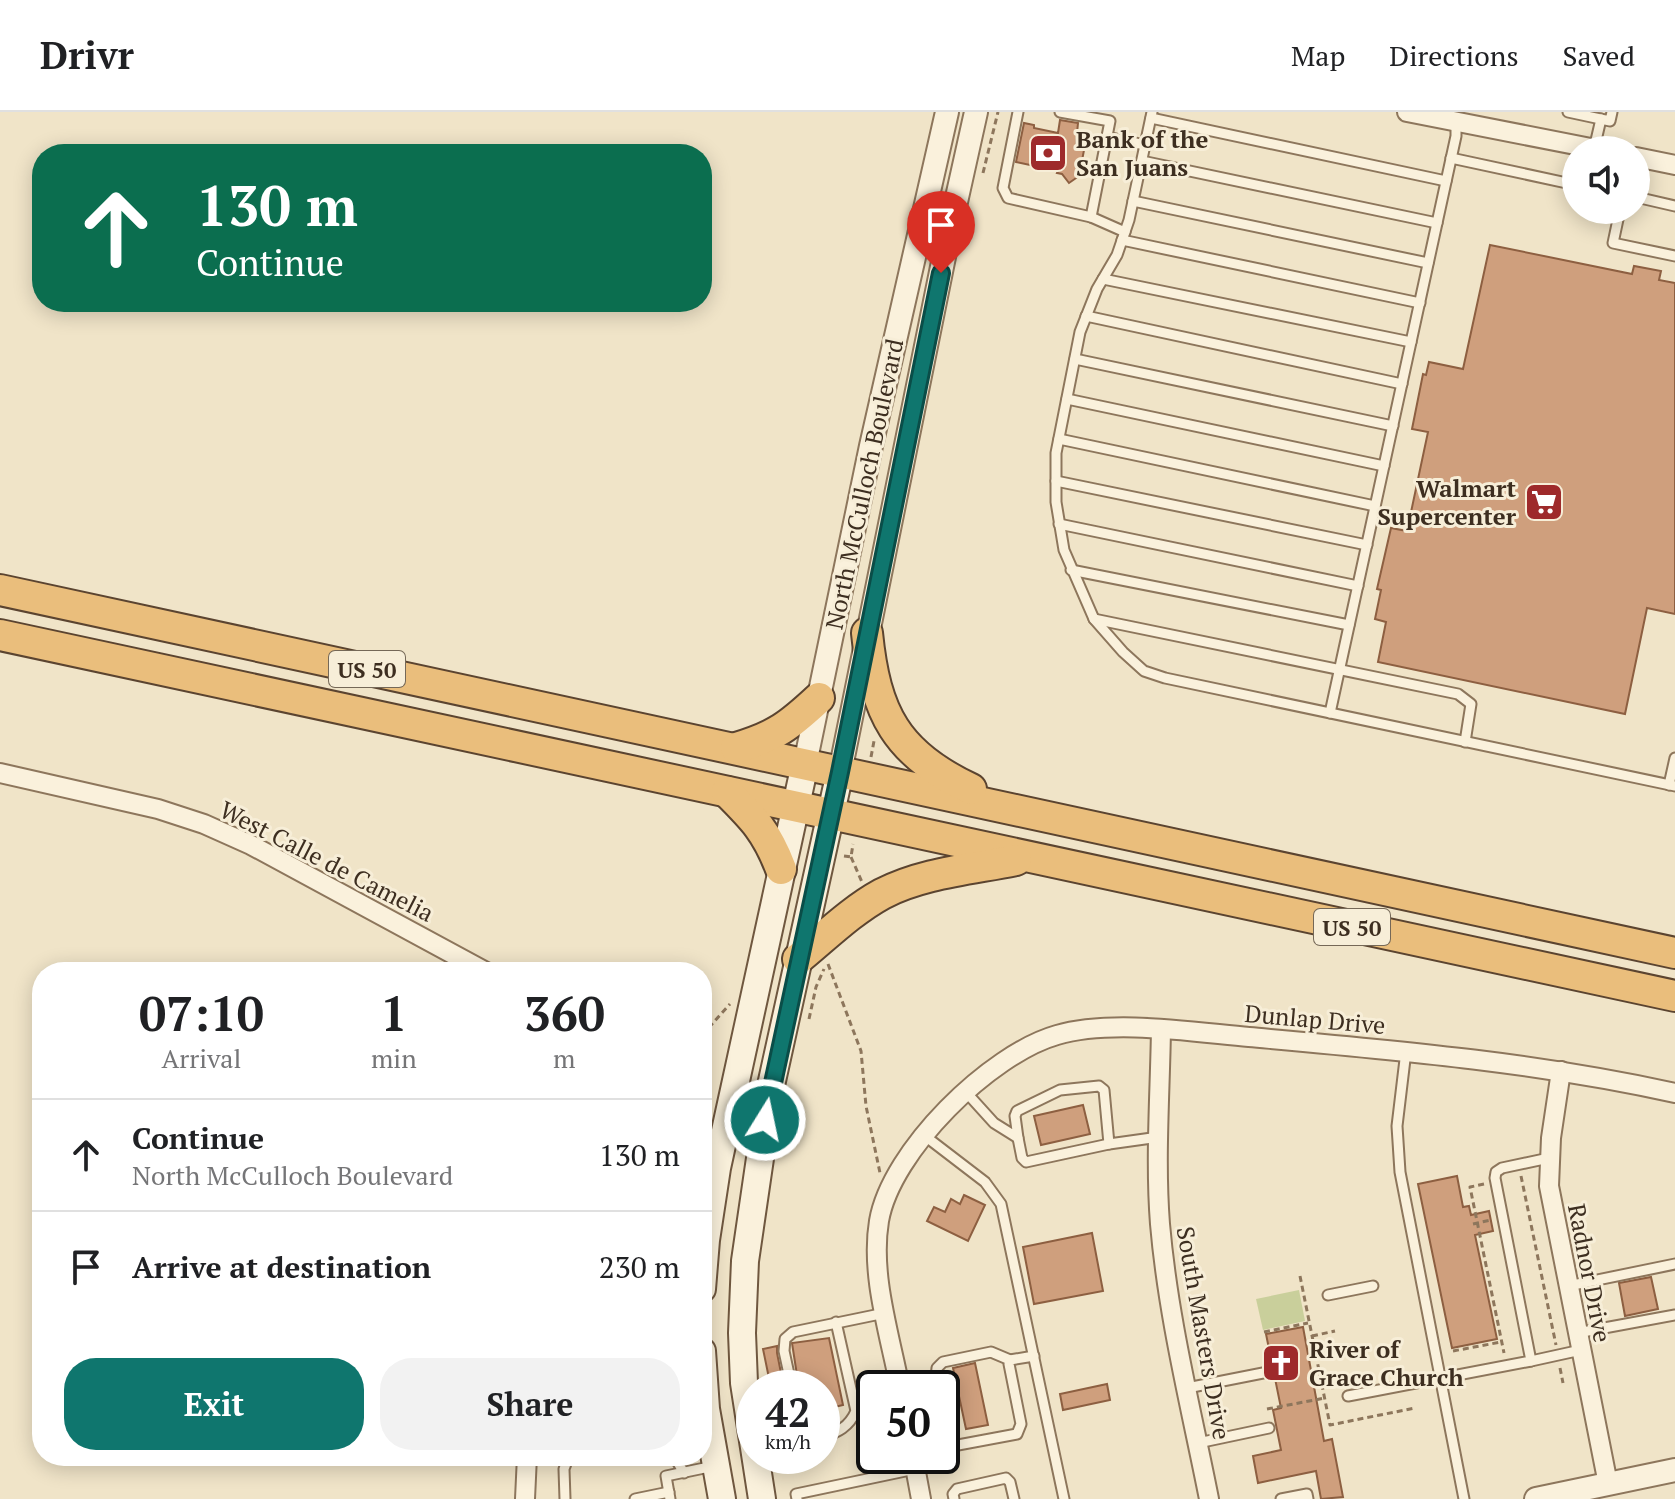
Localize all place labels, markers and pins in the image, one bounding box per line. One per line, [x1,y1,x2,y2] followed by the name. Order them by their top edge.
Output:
[1076,123,1208,183] place label: Bank of the San Juans
[1027,132,1069,174] bank icon: Bank of the San Juans
[907,191,975,273] pin
[1377,472,1517,532] place label: Walmart Supercenter
[1523,481,1565,523] supermarket icon: Walmart Supercenter
[1309,1333,1464,1393] place label: River of Grace Church
[1260,1342,1302,1384] church icon: River of Grace Church

